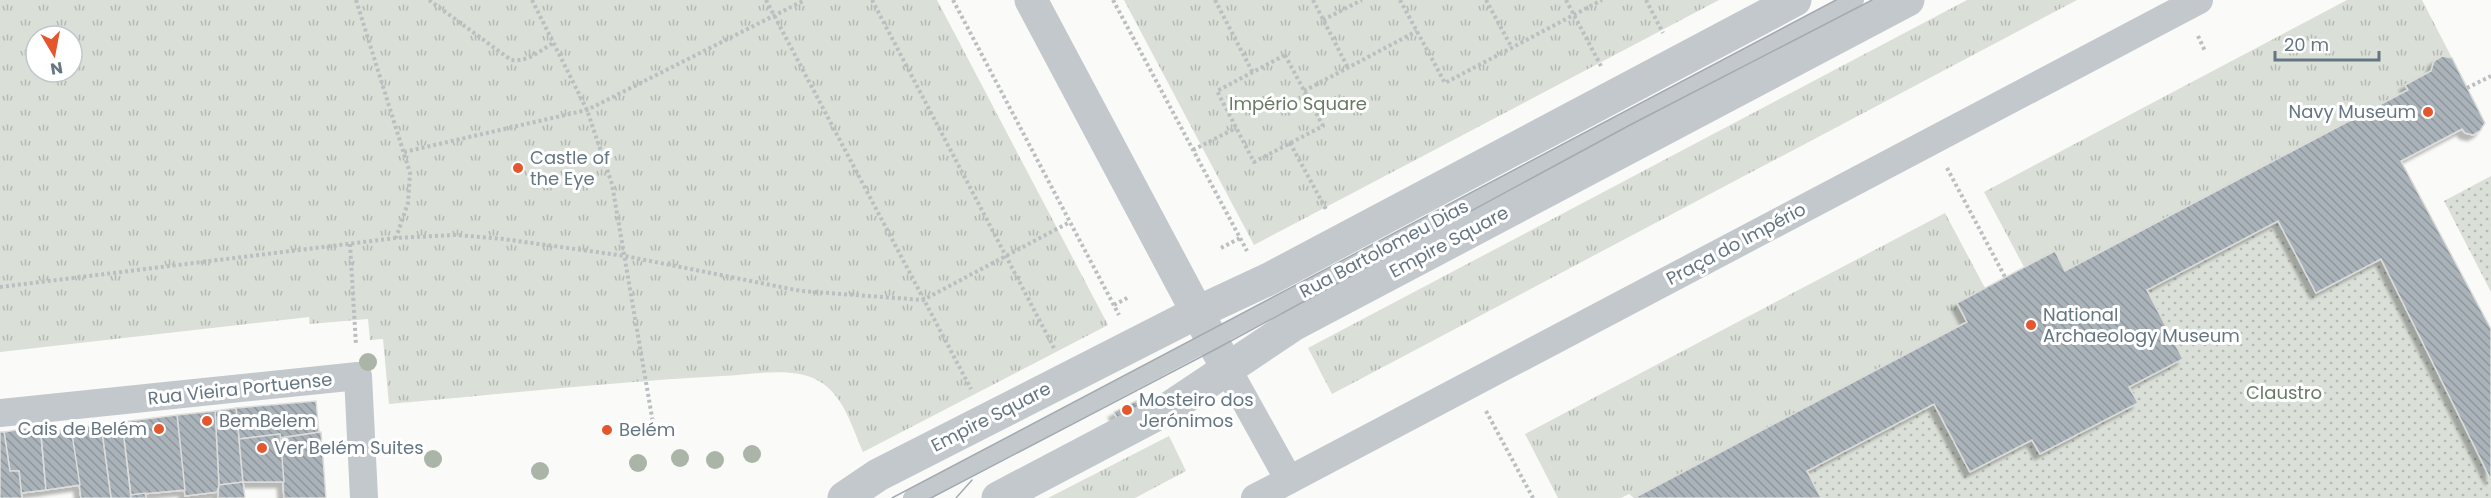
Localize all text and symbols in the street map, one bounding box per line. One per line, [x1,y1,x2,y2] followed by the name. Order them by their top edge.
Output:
[24,24,84,84] north arrow
[2275,24,2378,62] scale bar
[2284,32,2329,57] text: 20 m
[49,56,64,81] text: N
[1229,91,1367,116] park label: Império Square
[2289,99,2416,124] place label: Navy Museum
[2421,105,2435,119] marker: Navy Museum
[530,145,610,191] place label: Castle of the Eye
[511,161,525,175] marker: Castle of the Eye
[1295,193,1473,304] street label: Rua Bartolomeu Dias
[1662,196,1810,291] street label: Praça do Império
[1385,200,1513,283] street label: Empire Square
[2043,302,2240,348] place label: National Archaeology Museum
[2024,318,2038,332] marker: National Archaeology Museum
[147,366,333,411] street label: Rua Vieira Portuense
[927,376,1055,458] street label: Empire Square
[2246,380,2322,405] park label: Claustro
[1139,387,1254,433] place label: Mosteiro dos Jerónimos
[1120,403,1134,417] marker: Mosteiro dos Jerónimos
[219,408,316,433] place label: BemBelem
[200,414,214,428] marker: BemBelem
[18,416,147,441] place label: Cais de Belém
[619,417,675,442] place label: Belém
[152,422,166,436] marker: Cais de Belém
[600,423,614,437] marker: Belém
[274,435,424,460] place label: Ver Belém Suites
[255,441,269,455] marker: Ver Belém Suites

